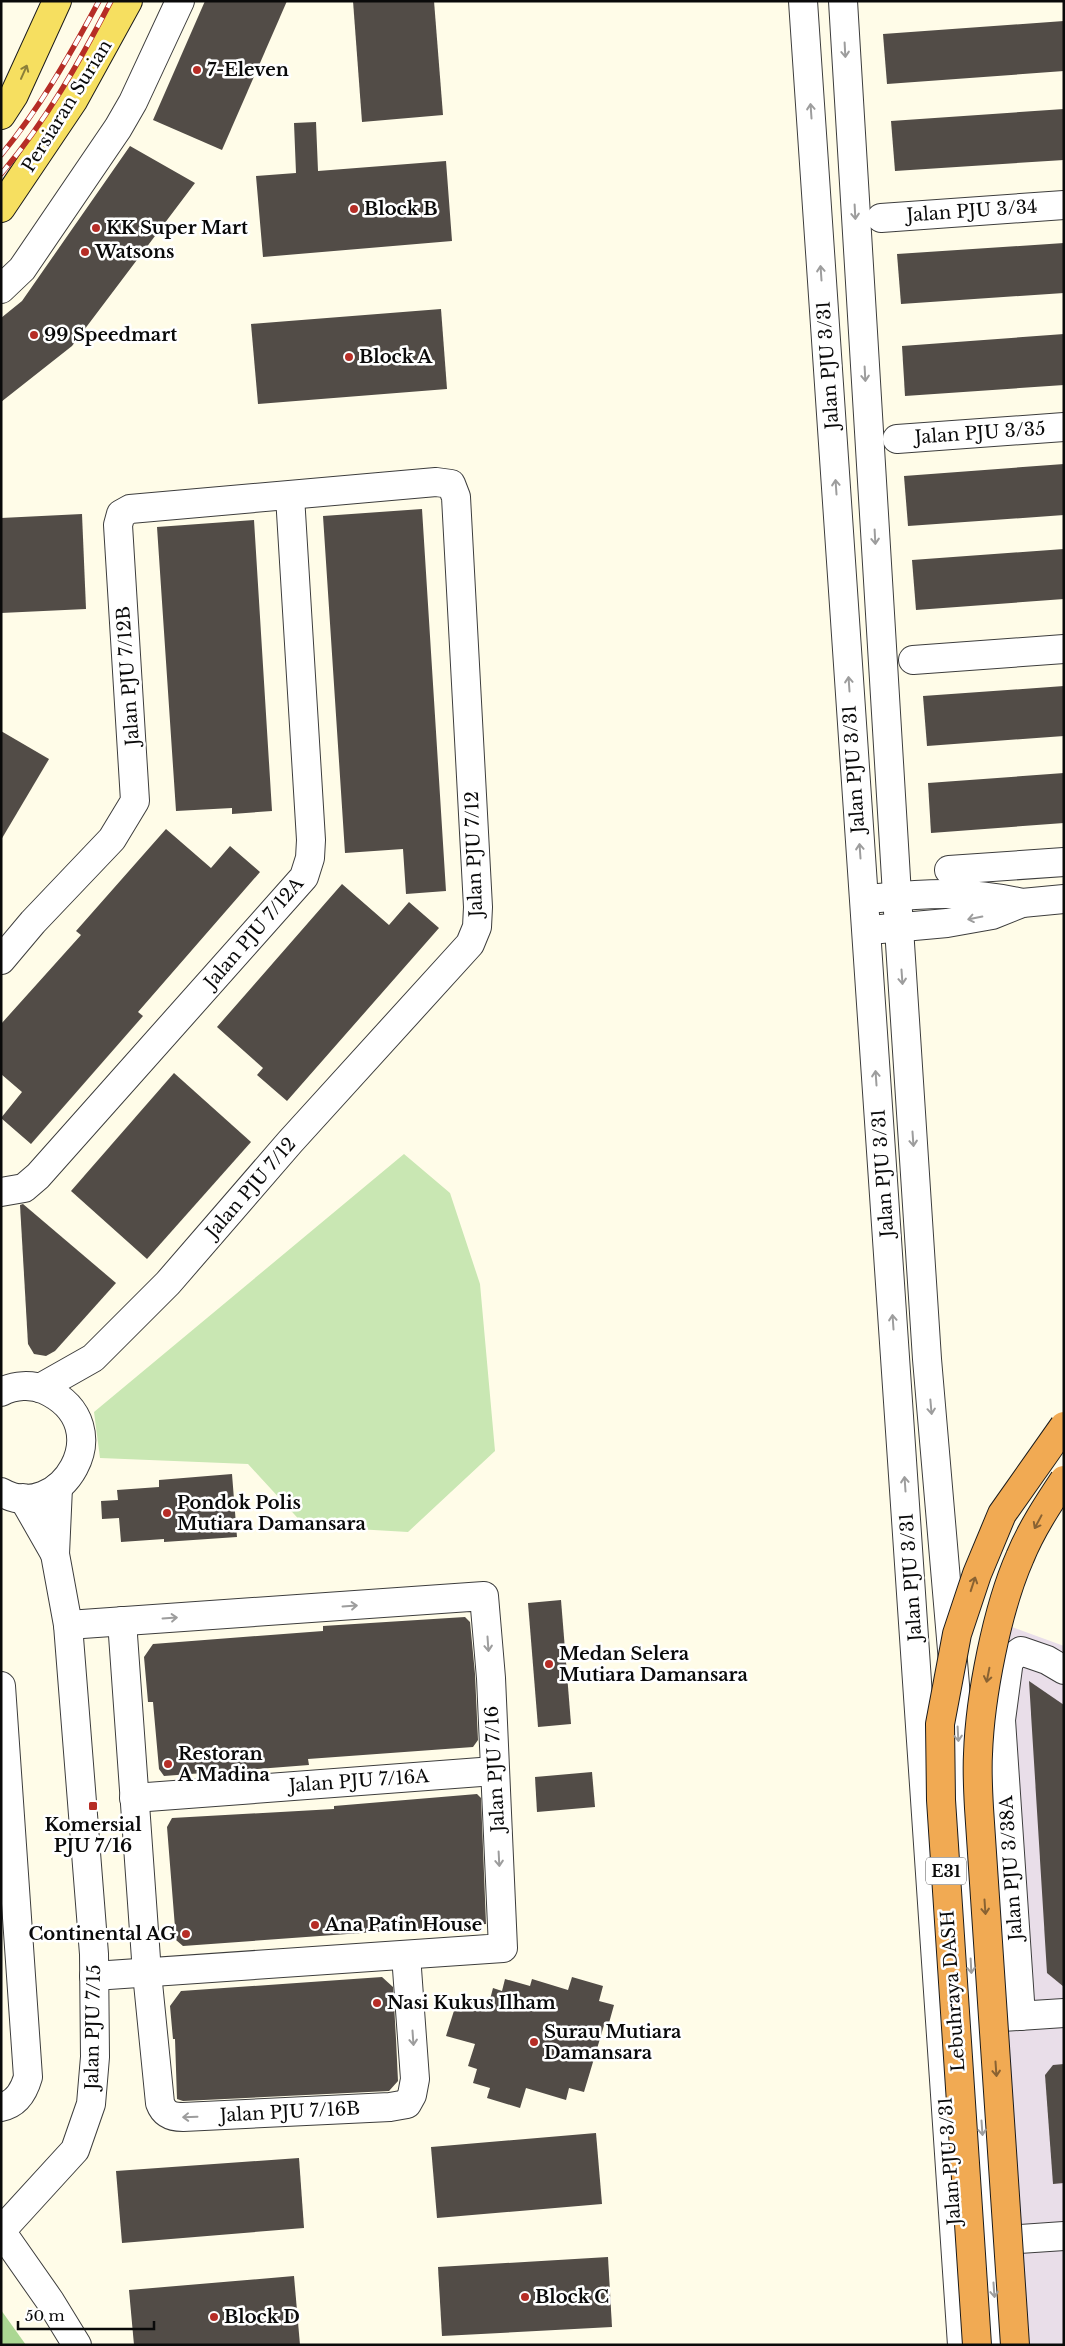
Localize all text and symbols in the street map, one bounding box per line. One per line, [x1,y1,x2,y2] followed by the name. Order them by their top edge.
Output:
[17,36,117,176] street label: Persiaran Surian
[841,42,850,58] one-way arrow
[207,59,289,81] place label: 7-Eleven
[191,64,203,76] marker: 7-Eleven
[20,65,30,80] one-way arrow
[806,103,815,119] one-way arrow
[904,195,1038,227] street label: Jalan PJU 3/34
[364,198,438,220] place label: Block B
[348,203,360,215] marker: Block B
[851,204,860,220] one-way arrow
[106,217,248,239] place label: KK Super Mart
[90,222,102,234] marker: KK Super Mart
[94,241,175,263] place label: Watsons
[79,246,91,258] marker: Watsons
[817,265,826,281] one-way arrow
[813,300,844,432] street label: Jalan PJU 3/31
[44,324,177,346] place label: 99 Speedmart
[28,329,40,341] marker: 99 Speedmart
[359,346,433,368] place label: Block A
[343,351,355,363] marker: Block A
[861,366,870,382] one-way arrow
[912,417,1046,449] street label: Jalan PJU 3/35
[831,480,840,496] one-way arrow
[870,528,879,544] one-way arrow
[112,605,144,749] street label: Jalan PJU 7/12B
[844,677,853,693] one-way arrow
[839,704,870,836] street label: Jalan PJU 3/31
[461,791,487,919] street label: Jalan PJU 7/12
[855,843,864,859] one-way arrow
[198,872,309,995] street label: Jalan PJU 7/12A
[968,913,984,923] one-way arrow
[897,968,906,984] one-way arrow
[871,1070,881,1086] one-way arrow
[868,1108,899,1240] street label: Jalan PJU 3/31
[908,1130,917,1146] one-way arrow
[200,1133,301,1244] street label: Jalan PJU 7/12
[889,1314,898,1330] one-way arrow
[927,1399,936,1415] one-way arrow
[900,1476,909,1492] one-way arrow
[177,1492,367,1535] place label: Pondok Polis Mutiara Damansara
[161,1507,173,1519] marker: Pondok Polis Mutiara Damansara
[896,1512,927,1644] street label: Jalan PJU 3/31
[1033,1514,1043,1529] one-way arrow
[969,1576,979,1592] one-way arrow
[342,1601,358,1611] one-way arrow
[162,1613,178,1623] one-way arrow
[483,1636,493,1652] one-way arrow
[559,1643,749,1686] place label: Medan Selera Mutiara Damansara
[543,1658,555,1670] marker: Medan Selera Mutiara Damansara
[983,1667,992,1683] one-way arrow
[481,1705,509,1835] street label: Jalan PJU 7/16
[954,1726,963,1742] one-way arrow
[177,1743,271,1786] place label: Restoran A Madina
[162,1758,174,1770] marker: Restoran A Madina
[286,1765,431,1797] street label: Jalan PJU 7/16A
[995,1794,1027,1943] street label: Jalan PJU 3/38A
[87,1800,99,1812] marker: Komersial PJU 7/16
[44,1814,142,1857] place label: Komersial PJU 7/16
[495,1851,504,1867] one-way arrow
[926,1858,966,1884] road number: E31
[981,1899,990,1915] one-way arrow
[936,1910,970,2072] street label: Lebuhraya DASH
[324,1914,482,1936] place label: Ana Patin House
[309,1919,321,1931] marker: Ana Patin House
[29,1923,176,1945] place label: Continental AG
[180,1928,192,1940] marker: Continental AG
[966,1958,976,1974] one-way arrow
[81,1964,105,2092] street label: Jalan PJU 7/15
[387,1992,556,2014] place label: Nasi Kukus Ilham
[371,1997,383,2009] marker: Nasi Kukus Ilham
[544,2021,682,2064] place label: Surau Mutiara Damansara
[408,2030,417,2046] one-way arrow
[528,2036,540,2048] marker: Surau Mutiara Damansara
[992,2061,1001,2077] one-way arrow
[935,2096,966,2228] street label: Jalan PJU 3/31
[217,2097,361,2127] street label: Jalan PJU 7/16B
[182,2112,198,2121] one-way arrow
[977,2120,986,2136] one-way arrow
[989,2282,998,2298] one-way arrow
[535,2286,609,2308] place label: Block C
[519,2291,531,2303] marker: Block C
[18,2298,154,2330] scale bar
[25,2306,65,2325] text: 50 m
[224,2306,300,2328] place label: Block D
[208,2311,220,2323] marker: Block D

